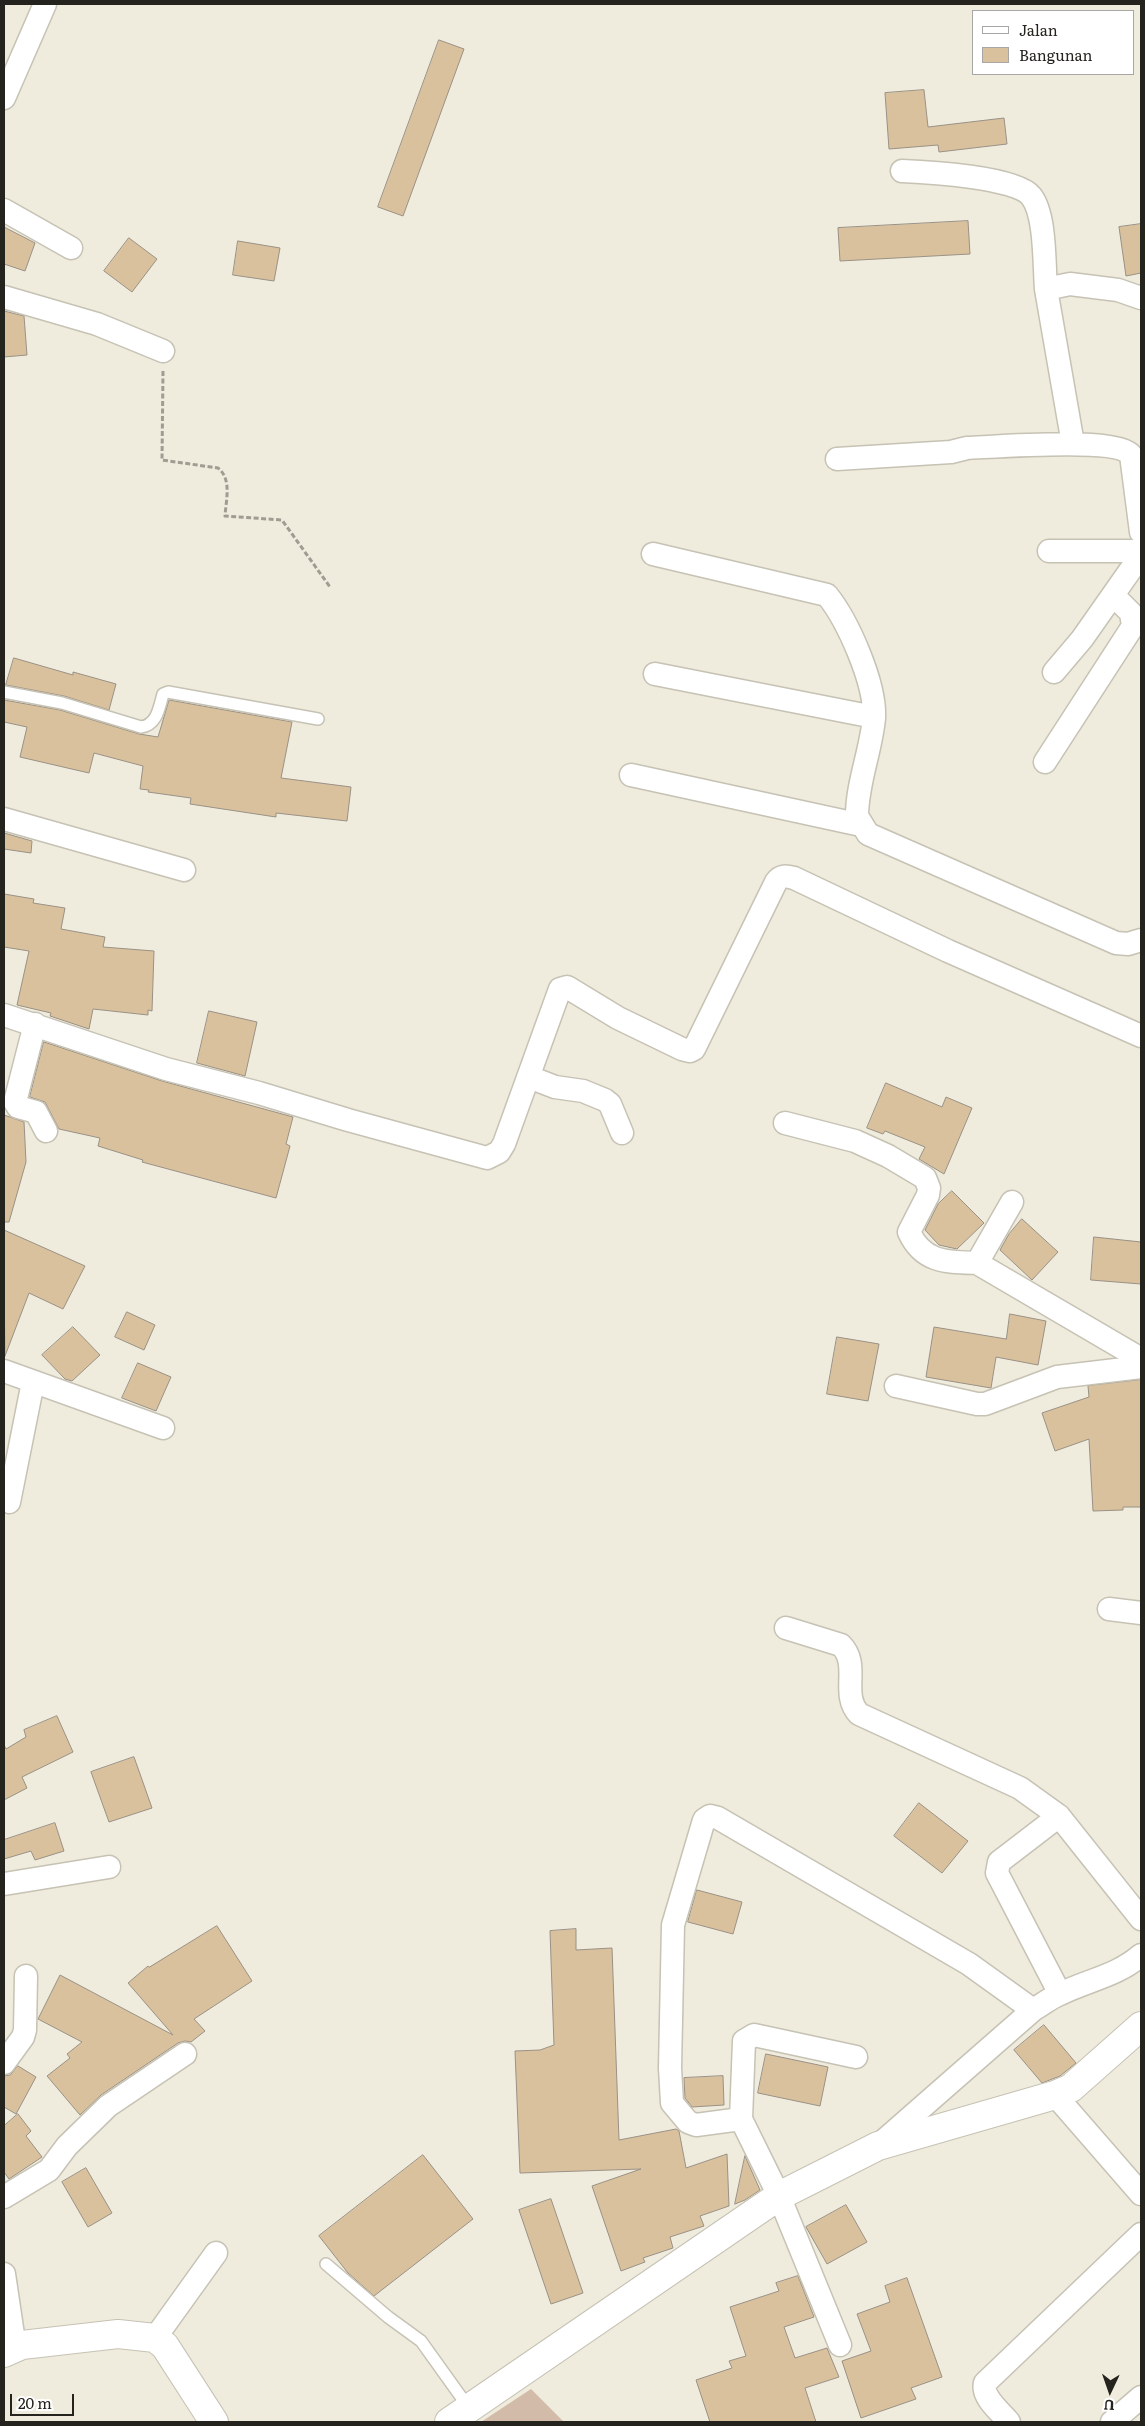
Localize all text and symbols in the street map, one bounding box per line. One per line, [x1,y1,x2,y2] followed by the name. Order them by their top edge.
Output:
[972,10,1135,75] legend
[1019,18,1058,41] text: Jalan
[1019,43,1092,66] text: Bangunan
[1085,2366,1135,2416] north arrow
[12,2384,76,2416] scale bar
[18,2391,52,2414] text: 20 m
[1103,2396,1115,2416] text: U

